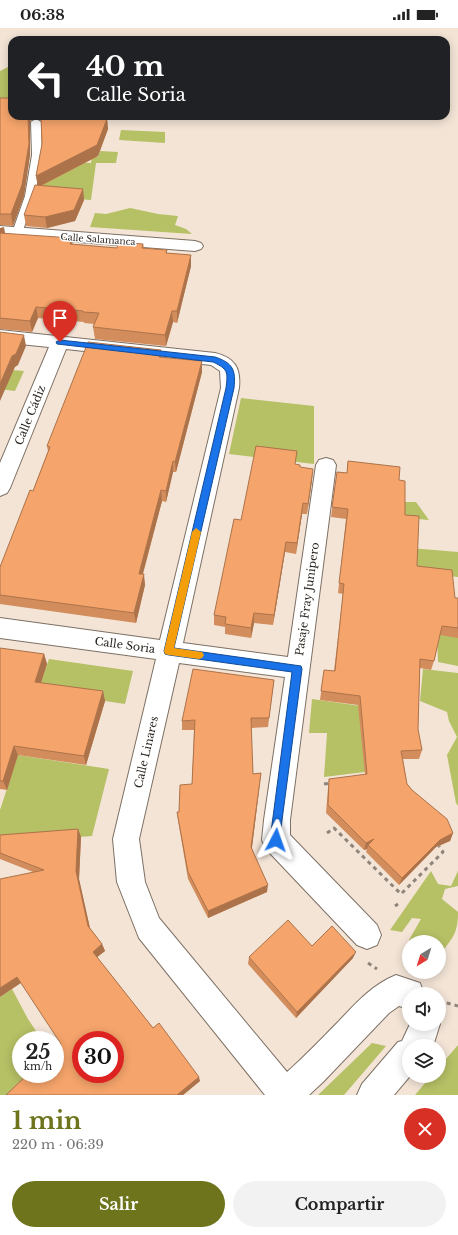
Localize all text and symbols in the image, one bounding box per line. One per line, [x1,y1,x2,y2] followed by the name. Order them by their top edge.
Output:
[20,5,65,24] text: 06:38
[86,49,164,84] text: 40 m
[20,52,72,104] icon: left
[86,84,186,106] text: Calle Soria
[60,231,136,247] street label: Calle Salamanca
[43,301,77,342] pin
[49,307,71,329] icon: arrive
[12,383,48,447] street label: Calle Cádiz
[292,541,322,657] street label: Pasaje Fray Junipero
[94,634,157,656] street label: Calle Soria
[131,715,161,789] street label: Calle Linares
[255,819,297,861] position arrow
[402,935,446,979] north arrow
[402,935,446,1083] map controls
[402,987,446,1031] button: sound
[72,1031,124,1083] speed limit sign: 30
[402,1039,446,1083] button: layers
[26,1040,50,1064] text: 25
[24,1060,52,1073] text: km/h
[12,1106,82,1135] text: 1 min
[404,1108,446,1150] button: close
[12,1136,104,1153] text: 220 m · 06:39
[12,1181,225,1227] button: Salir
[233,1181,446,1227] button: Compartir

